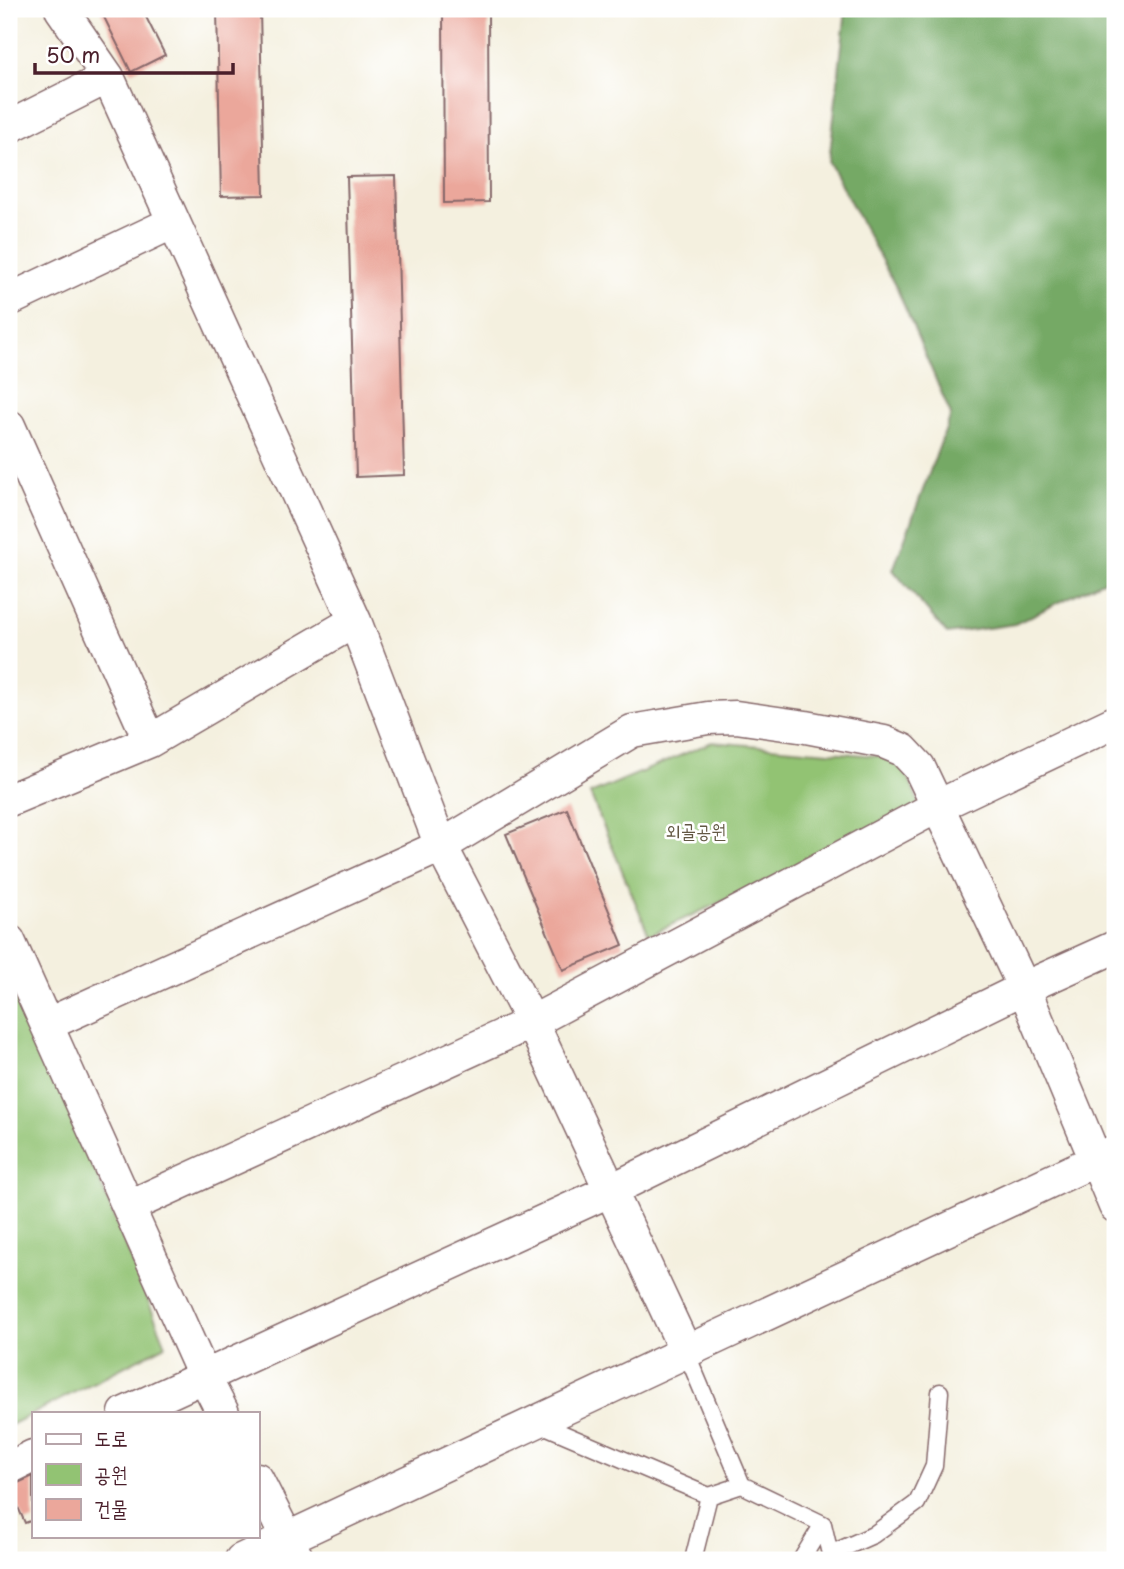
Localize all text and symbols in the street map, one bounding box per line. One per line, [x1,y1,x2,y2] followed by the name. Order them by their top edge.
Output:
[35,32,233,76] scale bar
[46,38,100,70] text: 50 m
[665,816,727,844] park label: 외골공원
[32,1412,259,1538] legend
[94,1421,128,1453] text: 도로
[94,1457,128,1489] text: 공원
[94,1491,128,1523] text: 건물

